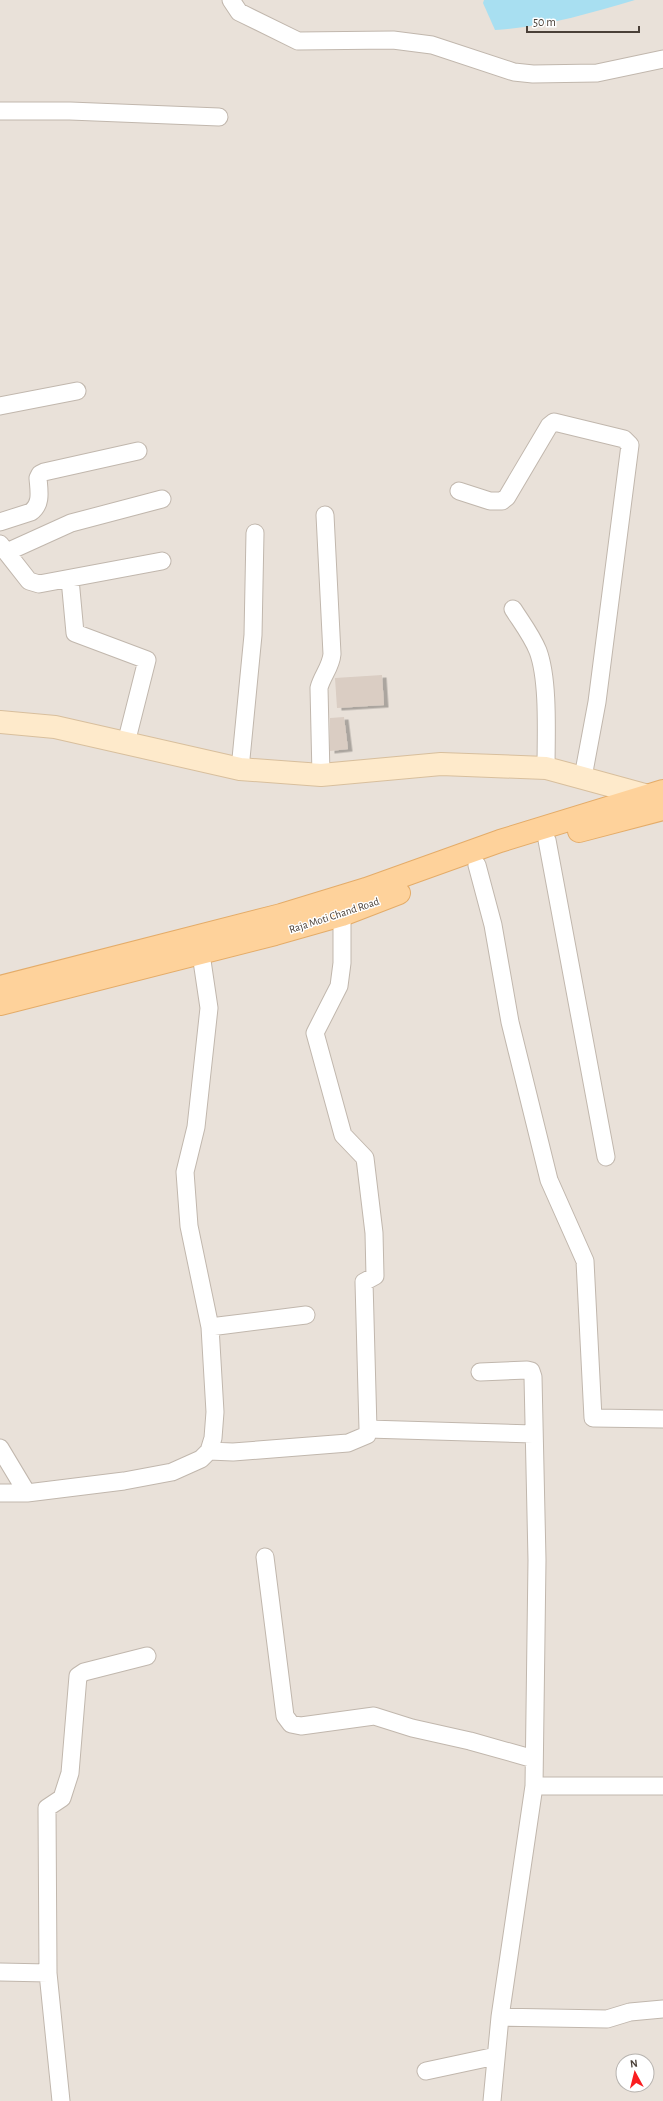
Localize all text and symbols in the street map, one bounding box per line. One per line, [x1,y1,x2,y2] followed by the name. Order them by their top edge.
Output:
[527,8,639,34] scale bar
[533,16,556,28] text: 50 m
[288,896,381,935] street label: Raja Moti Chand Road
[615,2053,655,2093] north arrow
[629,2058,638,2069] text: N

